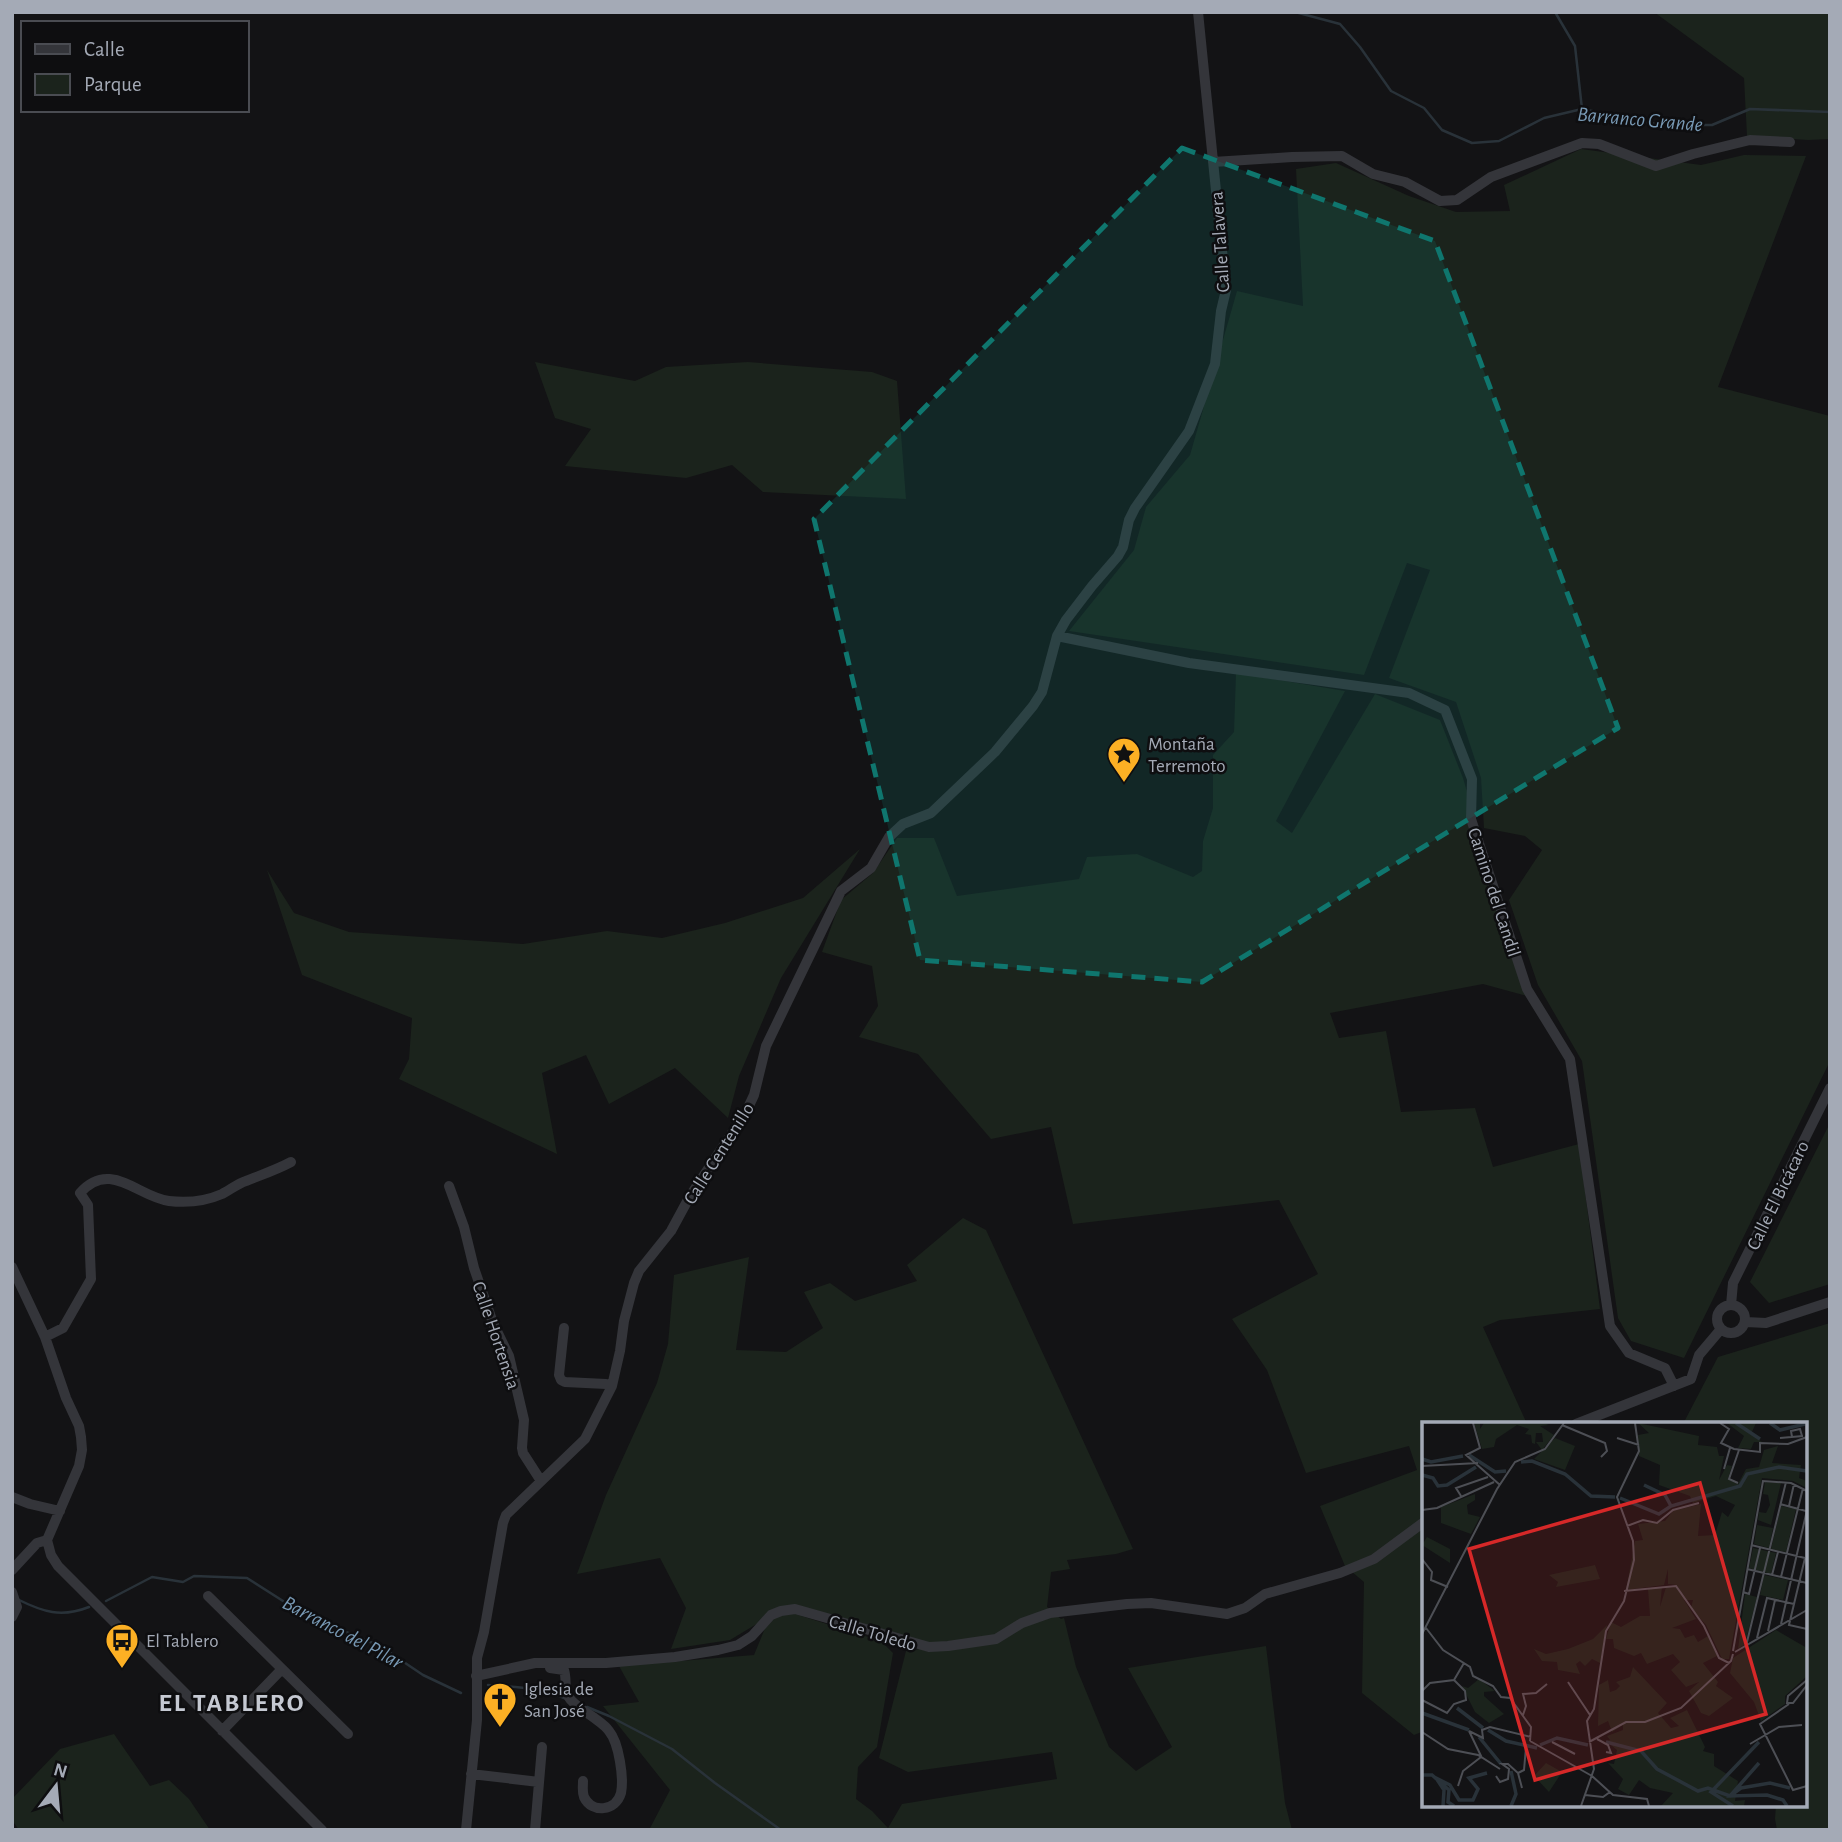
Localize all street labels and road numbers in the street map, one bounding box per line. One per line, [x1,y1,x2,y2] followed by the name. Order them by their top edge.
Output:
[1207,191,1234,293] street label: Calle Talavera
[1464,826,1523,959] street label: Camino del Candil
[681,1100,758,1208] street label: Calle Centenillo
[1744,1138,1813,1253] street label: Calle El Bicácaro
[468,1279,523,1392] street label: Calle Hortensia
[827,1612,918,1655] street label: Calle Toledo

